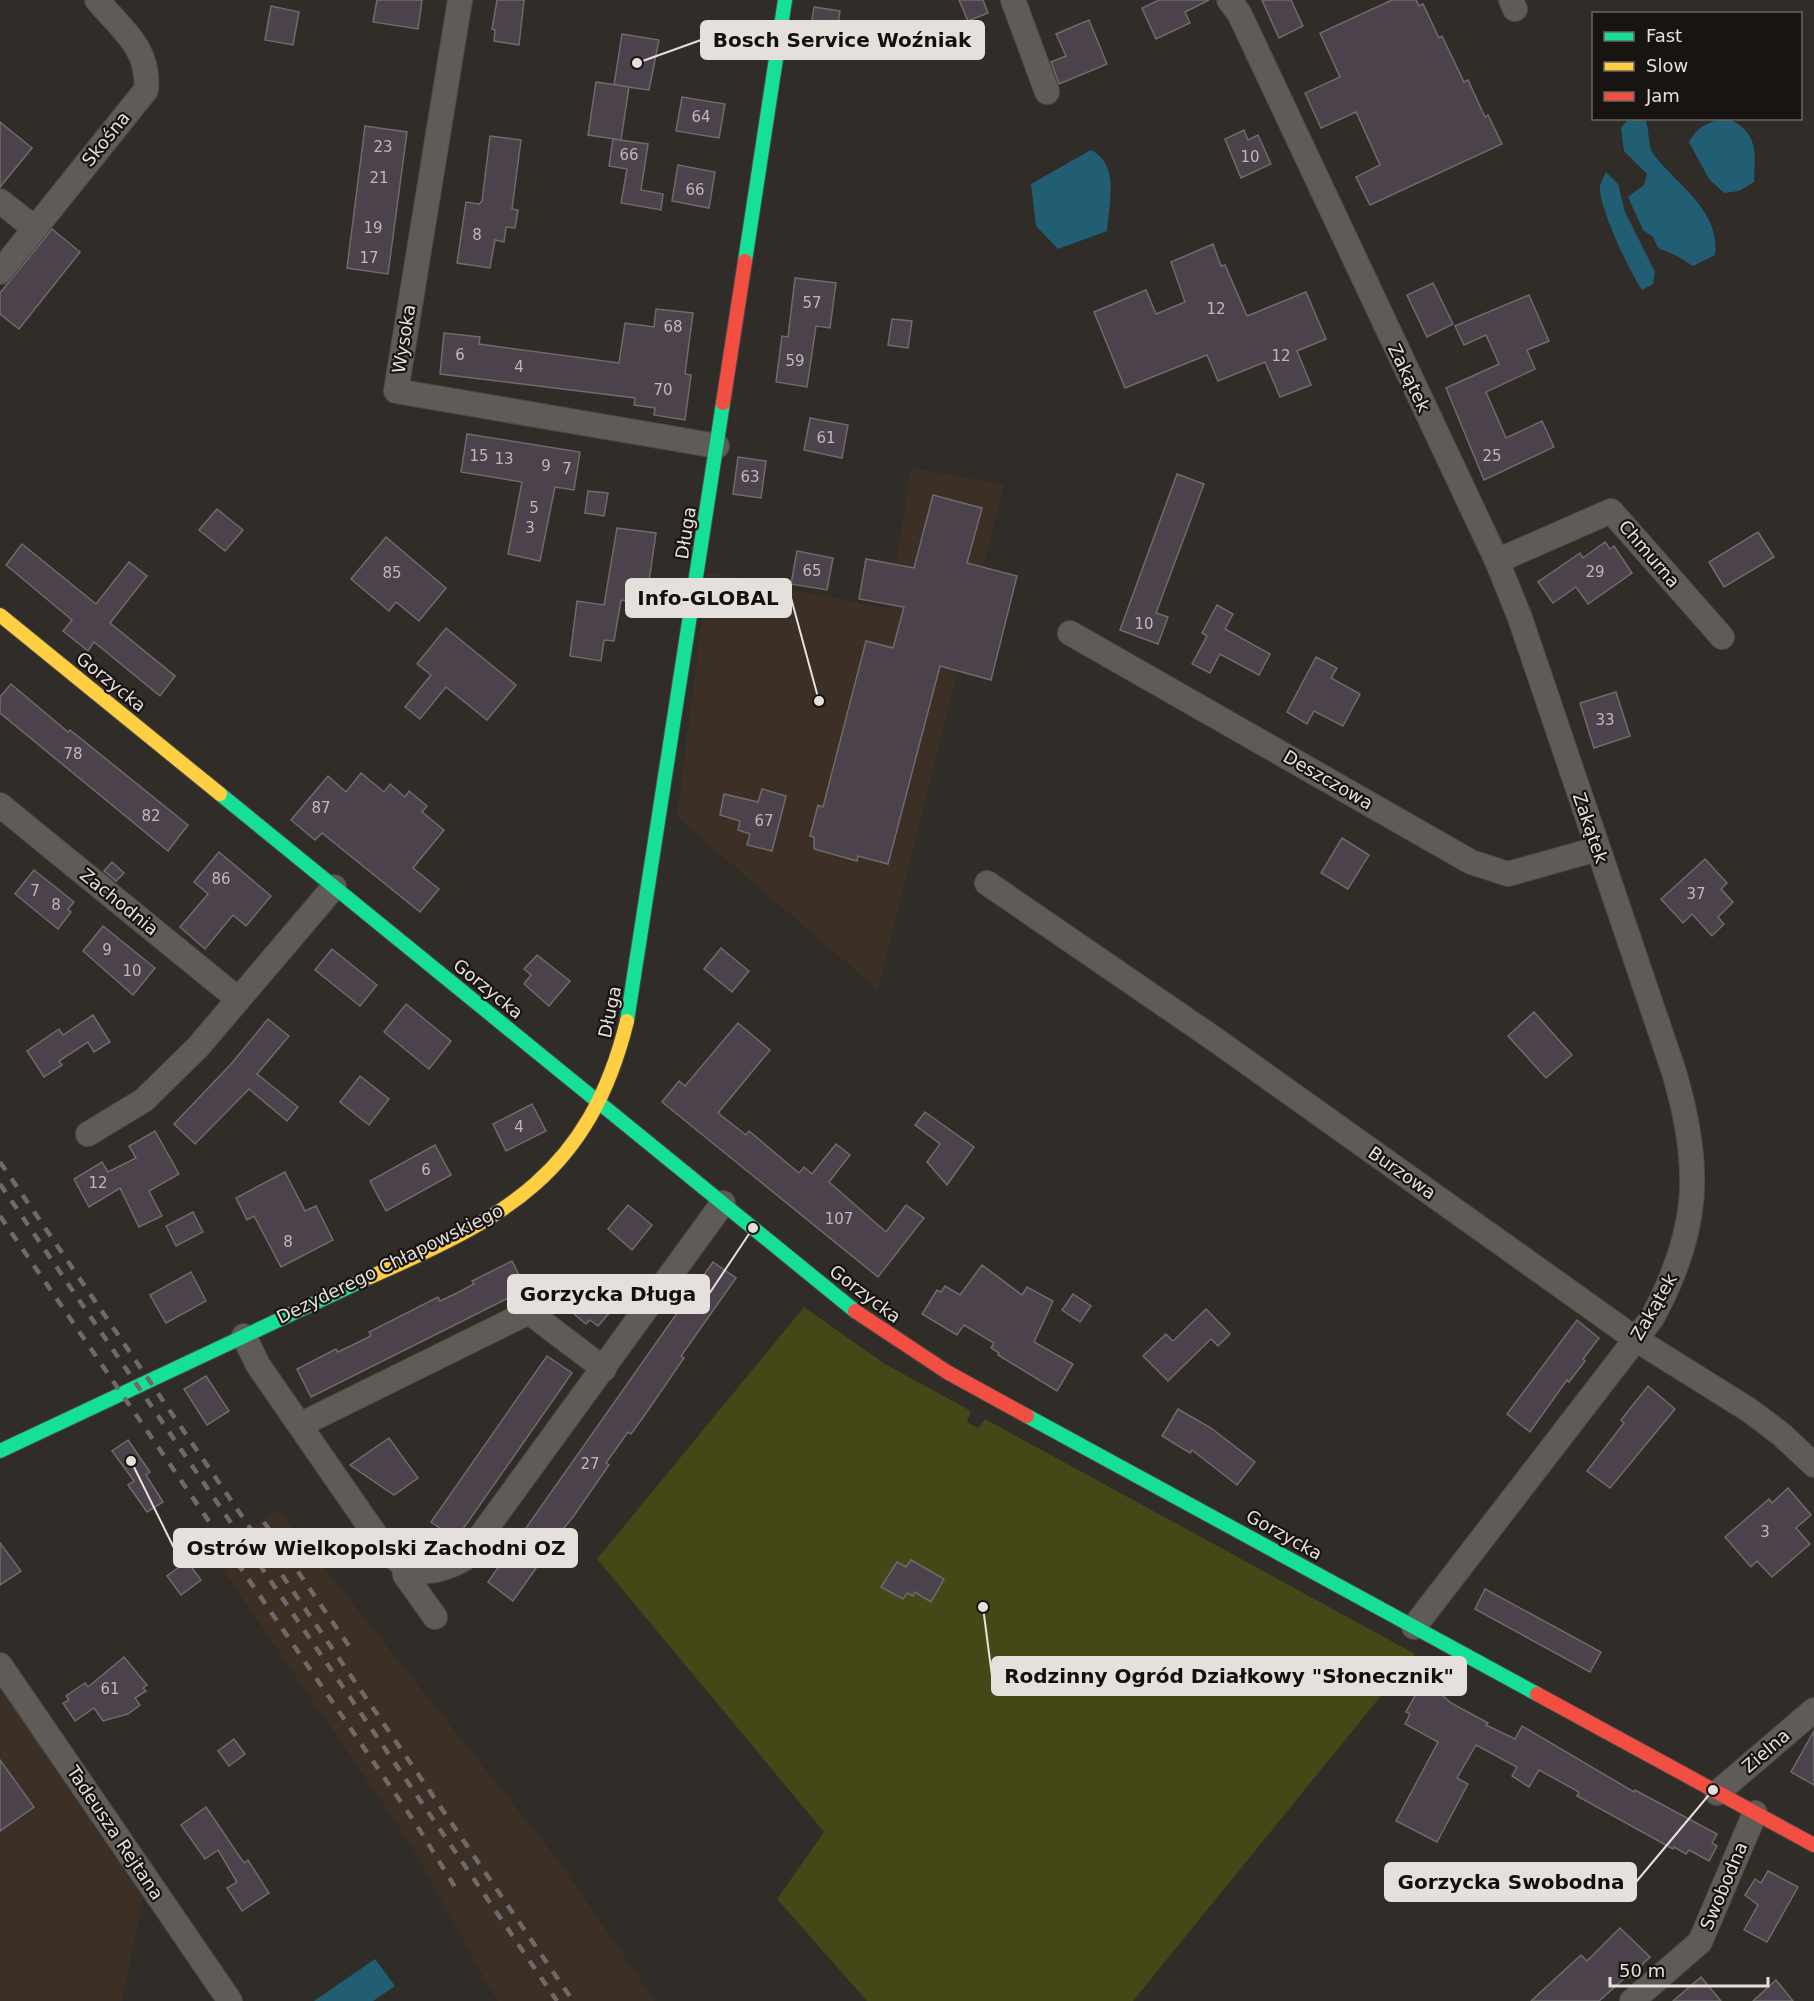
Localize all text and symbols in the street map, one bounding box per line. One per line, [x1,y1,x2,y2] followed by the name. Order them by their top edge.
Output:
[1592,12,1802,120] legend
[701,21,984,59] callout: Bosch Service Woźniak
[1646,25,1682,46] text: Fast
[713,28,972,52] text: Bosch Service Woźniak
[1646,55,1688,76] text: Slow
[1645,85,1680,106] text: Jam
[77,107,134,170] street label: Skośna
[691,108,711,126] house number: 64
[373,138,393,156] house number: 23
[619,146,639,164] house number: 66
[1240,148,1260,166] house number: 10
[369,169,389,187] house number: 21
[685,181,705,199] house number: 66
[363,219,383,237] house number: 19
[472,226,482,244] house number: 8
[359,249,379,267] house number: 17
[802,294,822,312] house number: 57
[1206,300,1226,318] house number: 12
[388,303,419,375] street label: Wysoka
[663,318,683,336] house number: 68
[1384,340,1435,416] street label: Zakątek
[455,346,465,364] house number: 6
[1271,347,1291,365] house number: 12
[785,352,805,370] house number: 59
[514,358,524,376] house number: 4
[653,381,673,399] house number: 70
[816,429,836,447] house number: 61
[469,447,489,465] house number: 15
[1482,447,1502,465] house number: 25
[494,450,514,468] house number: 13
[541,457,551,475] house number: 9
[562,460,572,478] house number: 7
[740,468,760,486] house number: 63
[529,499,539,517] house number: 5
[671,505,700,561] street label: Długa
[1614,516,1684,592] street label: Chmurna
[525,519,535,537] house number: 3
[802,562,822,580] house number: 65
[1585,563,1605,581] house number: 29
[382,564,402,582] house number: 85
[626,579,791,617] callout: Info-GLOBAL
[637,586,779,610] text: Info-GLOBAL
[1134,615,1154,633] house number: 10
[72,647,150,716] street label: Gorzycka
[1595,711,1615,729] house number: 33
[63,745,83,763] house number: 78
[1280,746,1377,814] street label: Deszczowa
[1569,790,1613,866] street label: Zakątek
[311,799,331,817] house number: 87
[141,807,161,825] house number: 82
[754,812,774,830] house number: 67
[76,864,163,940] street label: Zachodnia
[211,870,231,888] house number: 86
[30,882,40,900] house number: 7
[1686,885,1706,903] house number: 37
[51,896,61,914] house number: 8
[102,941,112,959] house number: 9
[449,954,527,1023] street label: Gorzycka
[122,962,142,980] house number: 10
[594,984,625,1040] street label: Długa
[514,1118,524,1136] house number: 4
[1365,1142,1440,1203] street label: Burzowa
[421,1161,431,1179] house number: 6
[88,1174,108,1192] house number: 12
[273,1199,506,1328] street label: Dezyderego Chłapowskiego
[825,1210,853,1228] house number: 107
[283,1233,293,1251] house number: 8
[826,1260,905,1327] street label: Gorzycka
[1626,1269,1681,1344] street label: Zakątek
[508,1275,709,1313] callout: Gorzycka Długa
[520,1282,696,1306] text: Gorzycka Długa
[580,1455,600,1473] house number: 27
[1243,1505,1326,1564] street label: Gorzycka
[1760,1523,1770,1541] house number: 3
[174,1529,577,1567] callout: Ostrów Wielkopolski Zachodni OZ
[187,1536,566,1560] text: Ostrów Wielkopolski Zachodni OZ
[992,1657,1466,1695] callout: Rodzinny Ogród Działkowy "Słonecznik"
[1004,1664,1454,1688] text: Rodzinny Ogród Działkowy "Słonecznik"
[100,1680,120,1698] house number: 61
[1738,1724,1794,1777] street label: Zielna
[62,1761,168,1904] street label: Tadeusza Rejtana
[1696,1839,1751,1933] street label: Swobodna
[1385,1863,1636,1901] callout: Gorzycka Swobodna
[1397,1870,1625,1894] text: Gorzycka Swobodna
[1610,1950,1768,1988] scale bar
[1619,1960,1665,1981] text: 50 m

